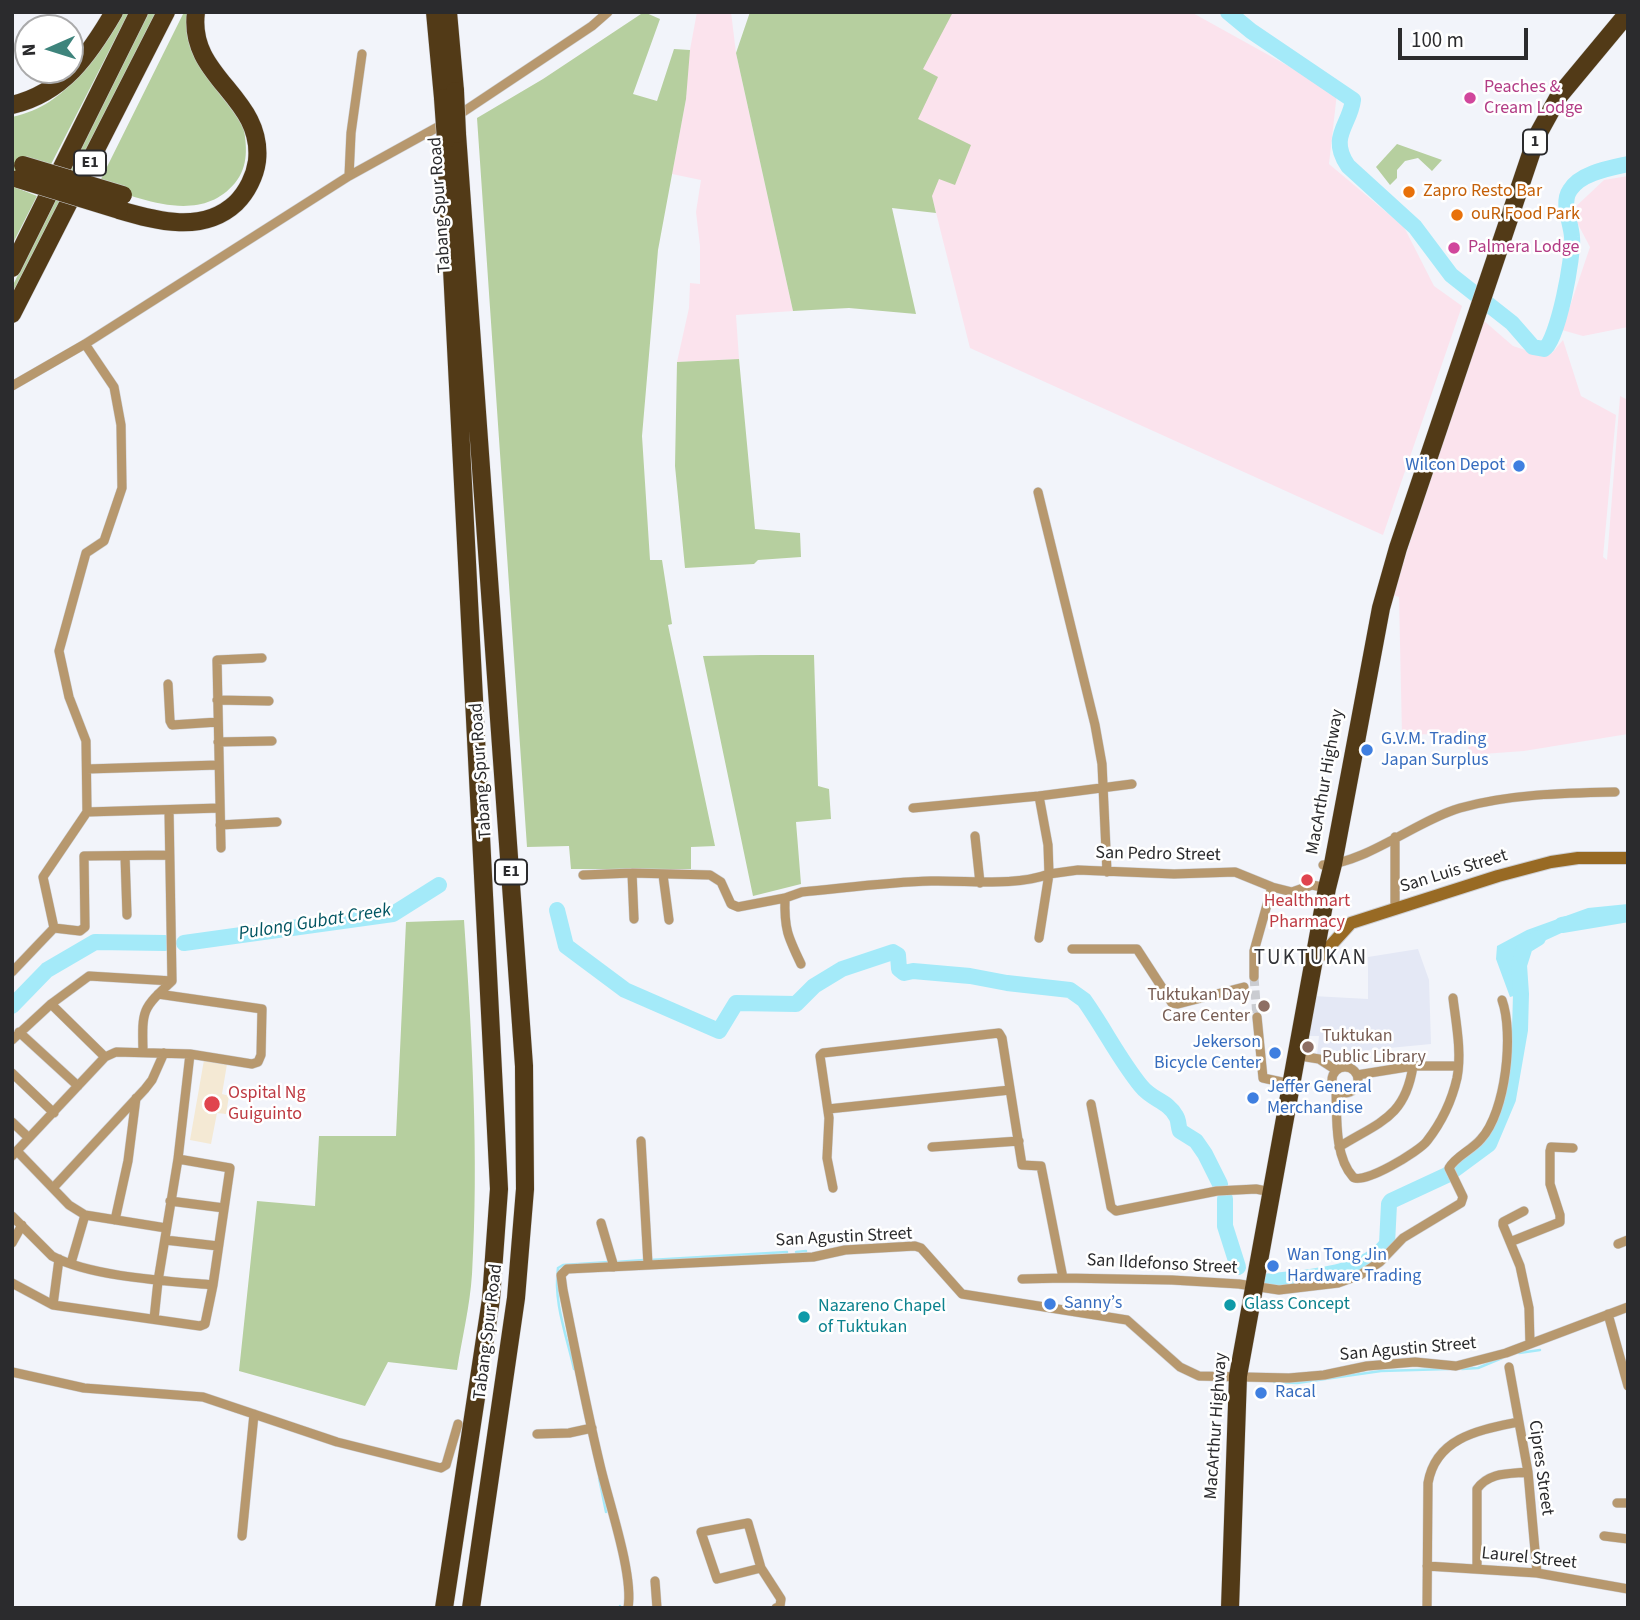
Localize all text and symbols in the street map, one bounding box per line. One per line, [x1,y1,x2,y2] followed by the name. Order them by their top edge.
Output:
[14,14,84,84] north arrow
[1402,14,1532,58] scale bar
[1411,25,1464,55] text: 100 m
[16,43,43,57] text: N
[1484,77,1583,119] place label: Peaches & Cream Lodge
[1462,90,1478,106] marker: Peaches & Cream Lodge
[1523,130,1547,154] road number: 1
[425,136,457,274] street label: Tabang Spur Road
[74,150,106,176] road number: E1
[1423,181,1542,203] place label: Zapro Resto Bar
[1401,184,1417,200] marker: Zapro Resto Bar
[1471,204,1580,226] place label: ouR Food Park
[1449,207,1465,223] marker: ouR Food Park
[1468,237,1579,259] place label: Palmera Lodge
[1446,240,1462,256] marker: Palmera Lodge
[1405,455,1505,477] place label: Wilcon Depot
[1511,458,1527,474] marker: Wilcon Depot
[466,702,498,840] street label: Tabang Spur Road
[1303,708,1349,856] street label: MacArthur Highway
[1381,729,1489,772] place label: G.V.M. Trading Japan Surplus
[1359,742,1375,758] marker: G.V.M. Trading Japan Surplus
[1095,843,1221,867] street label: San Pedro Street
[1398,845,1510,899] street label: San Luis Street
[495,860,527,884] road number: E1
[1299,872,1315,888] marker: Healthmart Pharmacy
[1264,891,1350,934] place label: Healthmart Pharmacy
[237,900,393,946] water label: Pulong Gubat Creek
[1255,946,1367,972] district label: TUKTUKAN
[1147,985,1250,1028] place label: Tuktukan Day Care Center
[1256,998,1272,1014] marker: Tuktukan Day Care Center
[1322,1026,1426,1068] place label: Tuktukan Public Library
[1154,1032,1261,1074] place label: Jekerson Bicycle Center
[1300,1039,1316,1055] marker: Tuktukan Public Library
[1267,1045,1283,1061] marker: Jekerson Bicycle Center
[1267,1077,1372,1120] place label: Jeffer General Merchandise
[228,1083,306,1126] place label: Ospital Ng Guiguinto
[1245,1090,1261,1106] marker: Jeffer General Merchandise
[202,1094,222,1114] marker: Ospital Ng Guiguinto
[775,1224,913,1252] street label: San Agustin Street
[1287,1245,1421,1288] place label: Wan Tong Jin Hardware Trading
[1086,1250,1238,1280] street label: San Ildefonso Street
[1265,1258,1281,1274] marker: Wan Tong Jin Hardware Trading
[470,1263,508,1401] street label: Tabang Spur Road
[1064,1293,1122,1315] place label: Sanny’s
[1244,1294,1350,1316] place label: Glass Concept
[818,1296,946,1338] place label: Nazareno Chapel of Tuktukan
[1042,1296,1058,1312] marker: Sanny’s
[1222,1297,1238,1313] marker: Glass Concept
[796,1309,812,1325] marker: Nazareno Chapel of Tuktukan
[1339,1333,1477,1367] street label: San Agustin Street
[1201,1352,1233,1500] street label: MacArthur Highway
[1275,1382,1316,1404] place label: Racal
[1253,1385,1269,1401] marker: Racal
[1523,1419,1557,1517] street label: Cipres Street
[1480,1543,1578,1575] street label: Laurel Street

